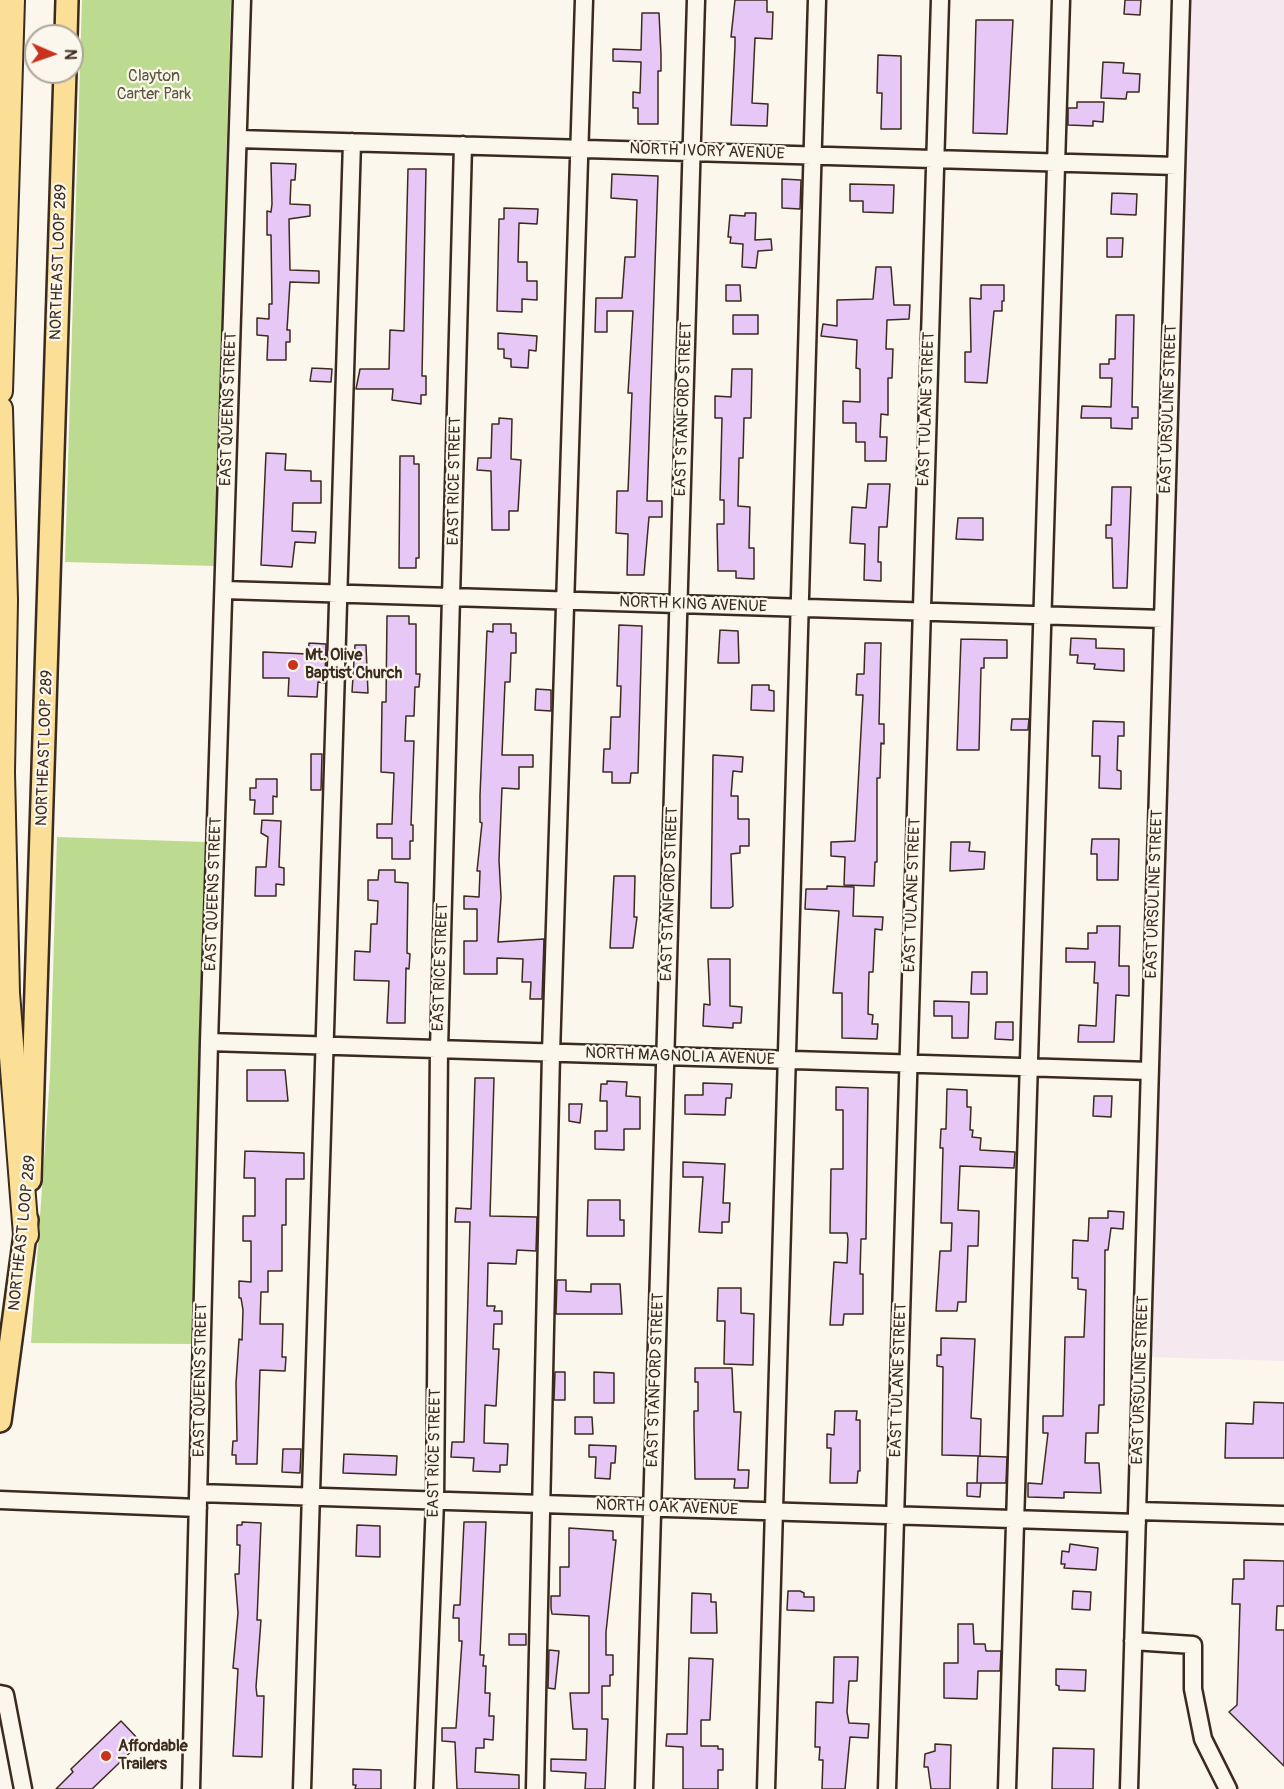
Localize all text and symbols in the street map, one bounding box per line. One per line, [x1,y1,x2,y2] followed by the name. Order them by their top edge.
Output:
[24,24,84,84] north arrow
[60,49,80,60] text: N
[117,67,191,105] park label: Clayton Carter Park
[629,140,785,164] street label: NORTH IVORY AVENUE
[47,183,71,341] street label: NORTHEAST LOOP 289
[671,321,697,497] street label: EAST STANFORD STREET
[1156,324,1182,494] street label: EAST URSULINE STREET
[915,331,939,487] street label: EAST TULANE STREET
[217,332,241,486] street label: EAST QUEENS STREET
[444,416,466,546] street label: EAST RICE STREET
[619,593,767,617] street label: NORTH KING AVENUE
[305,646,402,684] place label: Mt. Olive Baptist Church
[286,658,300,672] marker: Mt. Olive Baptist Church
[33,669,57,827] street label: NORTHEAST LOOP 289
[657,806,683,982] street label: EAST STANFORD STREET
[1142,809,1168,979] street label: EAST URSULINE STREET
[202,817,226,971] street label: EAST QUEENS STREET
[901,817,925,973] street label: EAST TULANE STREET
[429,902,453,1032] street label: EAST RICE STREET
[585,1044,775,1070] street label: NORTH MAGNOLIA AVENUE
[5,1154,41,1312] street label: NORTHEAST LOOP 289
[643,1292,669,1468] street label: EAST STANFORD STREET
[1128,1295,1154,1465] street label: EAST URSULINE STREET
[887,1302,911,1458] street label: EAST TULANE STREET
[190,1303,212,1457] street label: EAST QUEENS STREET
[424,1388,446,1518] street label: EAST RICE STREET
[595,1496,739,1520] street label: NORTH OAK AVENUE
[118,1737,188,1775] place label: Affordable Trailers
[99,1749,113,1763] marker: Affordable Trailers

